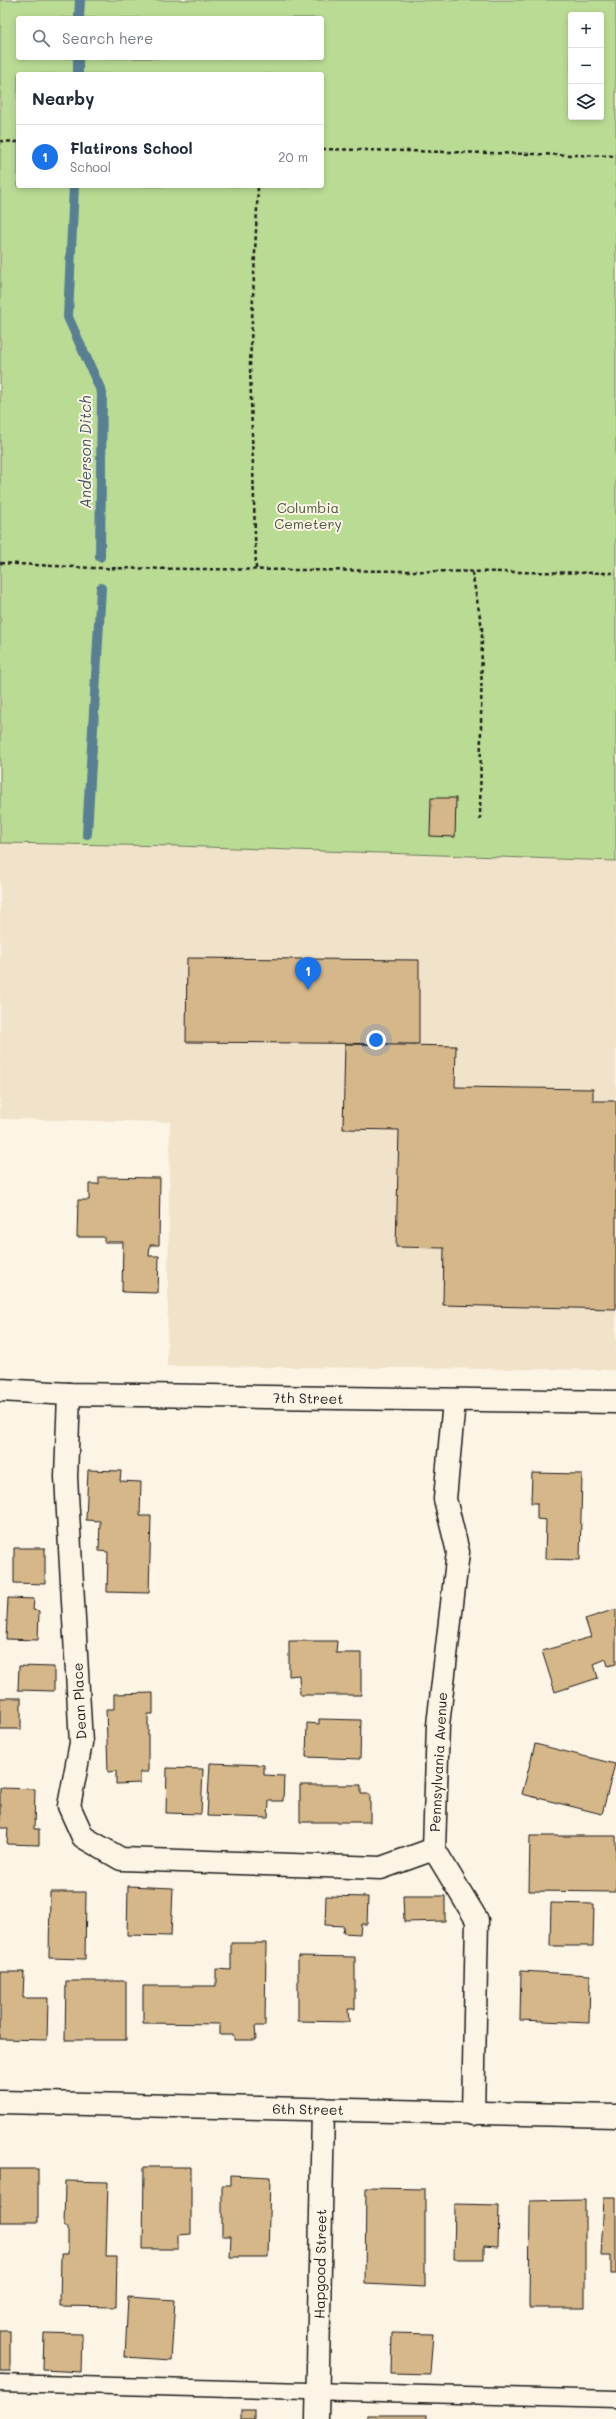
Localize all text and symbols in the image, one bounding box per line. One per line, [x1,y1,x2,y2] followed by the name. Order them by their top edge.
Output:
[568,12,604,120] map controls
[568,12,604,48] button: +
[16,16,324,60] search box
[30,27,52,49] icon: search
[62,28,153,48] text: Search here
[568,48,604,84] button: −
[568,84,604,120] button: layers
[32,87,94,109] text: Nearby
[70,138,192,158] text: Flatirons School
[42,148,48,165] text: 1
[278,148,308,165] text: 20 m
[70,158,111,175] text: School
[75,395,95,509] water label: Anderson Ditch
[274,498,342,533] park label: Columbia Cemetery
[295,957,321,990] pin: 1
[366,1030,386,1050] your location
[272,1388,344,1408] street label: 7th Street
[67,1662,91,1740] street label: Dean Place
[425,1692,451,1832] street label: Pennsylvania Avenue
[272,2099,344,2119] street label: 6th Street
[310,2209,330,2319] street label: Hapgood Street

